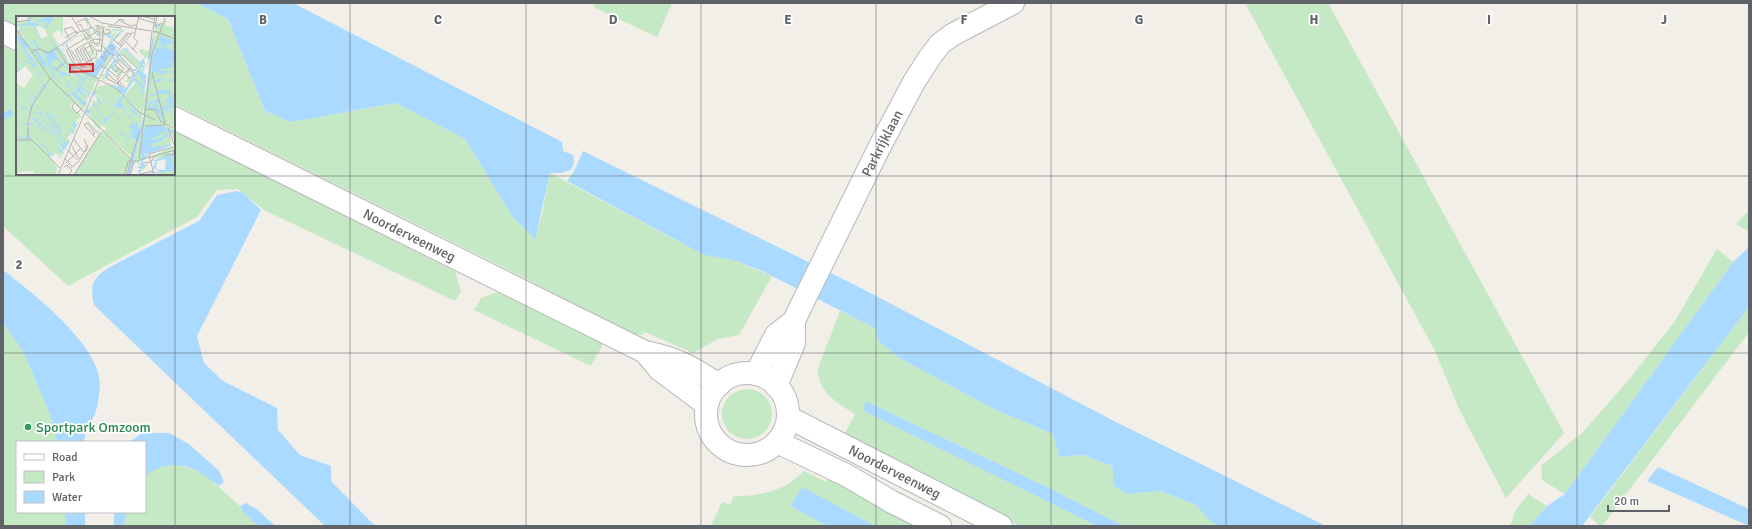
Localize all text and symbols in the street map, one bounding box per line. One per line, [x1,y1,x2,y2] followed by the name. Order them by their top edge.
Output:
[259,12,267,28] text: B
[434,12,442,28] text: C
[609,12,618,28] text: D
[784,12,792,28] text: E
[961,12,968,28] text: F
[1135,12,1143,28] text: G
[1310,12,1318,28] text: H
[1487,12,1491,28] text: I
[1661,12,1667,28] text: J
[16,16,175,175] inset map
[858,107,907,180] street label: Parkrijklaan
[360,205,458,266] street label: Noorderveenweg
[15,257,23,273] text: 2
[36,419,151,436] place label: Sportpark Omzoom
[23,422,33,432] marker: Sportpark Omzoom
[16,441,146,513] legend
[846,442,943,503] street label: Noorderveenweg
[52,450,78,465] text: Road
[52,470,75,485] text: Park
[1608,487,1669,513] scale bar
[52,490,83,505] text: Water
[1614,494,1639,509] text: 20 m

